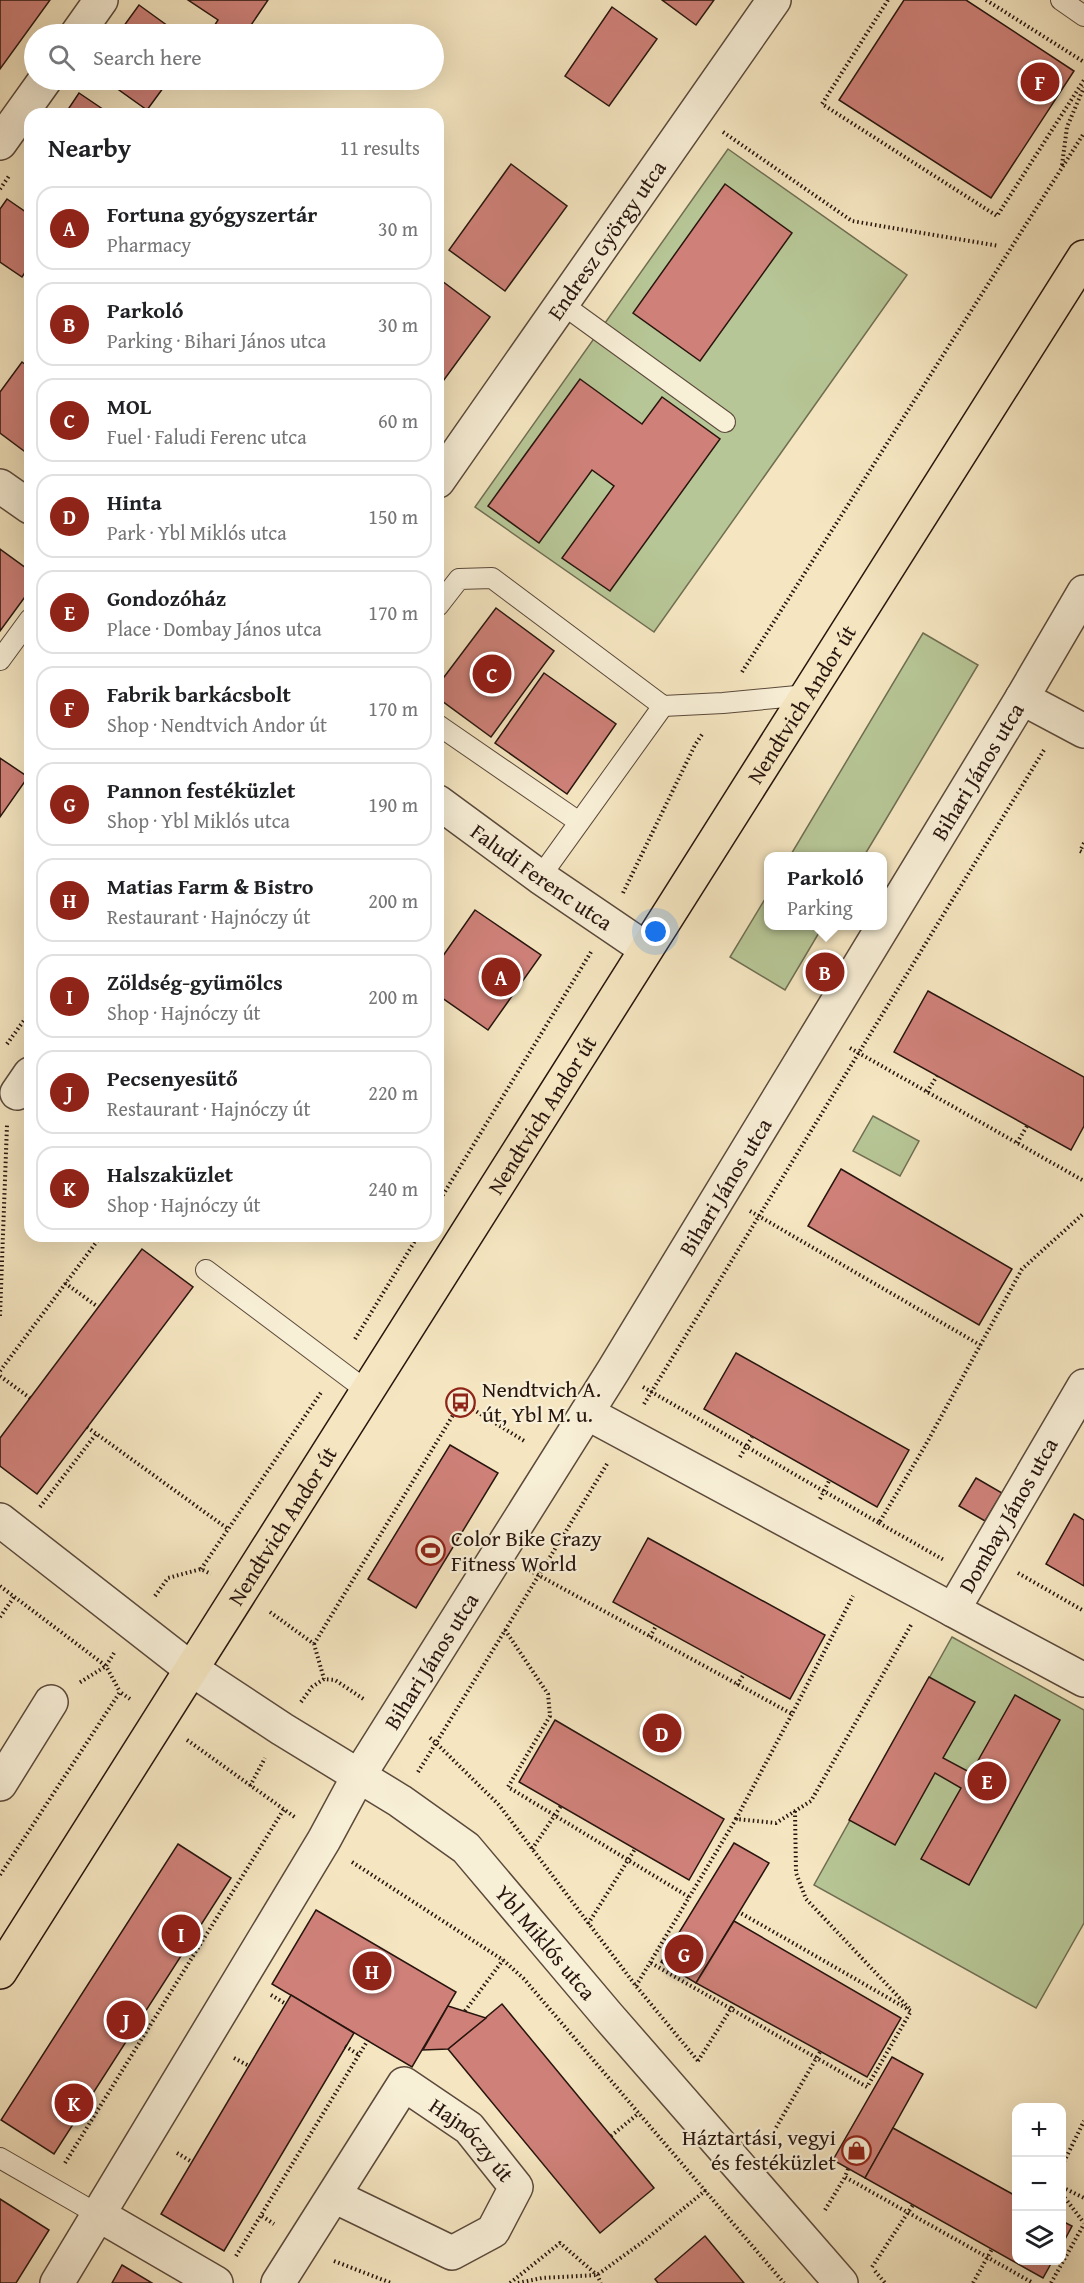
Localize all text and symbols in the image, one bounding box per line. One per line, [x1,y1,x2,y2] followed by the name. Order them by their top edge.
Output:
[24,24,444,90] search box
[45,41,78,74] icon: search
[93,41,202,73] text: Search here
[1020,60,1060,104] pin: F
[48,128,131,167] text: Nearby
[340,133,420,162] text: 11 results
[539,153,674,326] street label: Endresz György utca
[107,198,317,230] text: Fortuna gyógyszertár
[63,214,76,243] text: A
[378,214,418,243] text: 30 m
[107,230,191,259] text: Pharmacy
[107,294,183,326] text: Parkoló
[63,310,76,339] text: B
[378,310,418,339] text: 30 m
[107,326,326,355] text: Parking · Bihari János utca
[107,390,151,422] text: MOL
[64,406,75,435] text: C
[378,406,418,435] text: 60 m
[107,422,307,451] text: Fuel · Faludi Ferenc utca
[107,486,162,518] text: Hinta
[63,502,76,531] text: D
[368,502,418,531] text: 150 m
[107,518,287,547] text: Park · Ybl Miklós utca
[107,582,226,614] text: Gondozóház
[64,598,75,627] text: E
[368,598,418,627] text: 170 m
[107,614,322,643] text: Place · Dombay János utca
[739,618,864,790] street label: Nendtvich Andor út
[472,652,512,696] pin: C
[107,678,291,710] text: Fabrik barkácsbolt
[64,694,75,723] text: F
[368,694,418,723] text: 170 m
[923,696,1032,846] street label: Bihari János utca
[107,710,327,739] text: Shop · Nendtvich Andor út
[107,774,295,806] text: Pannon festéküzlet
[63,790,76,819] text: G
[368,790,418,819] text: 190 m
[107,806,290,835] text: Shop · Ybl Miklós utca
[464,815,620,938] street label: Faludi Ferenc utca
[764,852,887,930] popup
[787,861,864,893] text: Parkoló
[107,870,313,902] text: Matias Farm & Bistro
[63,886,76,915] text: H
[368,886,418,915] text: 200 m
[787,893,853,922] text: Parking
[107,902,311,931] text: Restaurant · Hajnóczy út
[641,917,670,946] your location
[806,950,844,994] pin: B
[482,954,520,1000] pin: A
[107,966,283,998] text: Zöldség-gyümölcs
[66,982,73,1011] text: I
[368,982,418,1011] text: 200 m
[107,998,261,1027] text: Shop · Hajnóczy út
[479,1029,604,1201] street label: Nendtvich Andor út
[107,1062,238,1094] text: Pecsenyesütő
[66,1078,73,1107] text: J
[368,1078,418,1107] text: 220 m
[107,1094,311,1123] text: Restaurant · Hajnóczy út
[671,1111,780,1262] street label: Bihari János utca
[107,1158,233,1190] text: Halszaküzlet
[63,1174,76,1203] text: K
[368,1174,418,1203] text: 240 m
[107,1190,261,1219] text: Shop · Hajnóczy út
[482,1373,601,1430] place label: Nendtvich A. út, Ybl M. u.
[445,1386,477,1418] bus stop icon: Nendtvich A. út, Ybl M. u.
[951,1431,1066,1599] street label: Dombay János utca
[220,1440,345,1611] street label: Nendtvich Andor út
[451,1522,602,1579] place label: Color Bike Crazy Fitness World
[414,1535,446,1567] sports icon: Color Bike Crazy Fitness World
[376,1586,486,1735] street label: Bihari János utca
[642,1710,682,1756] pin: D
[968,1758,1006,1804] pin: E
[488,1878,604,2007] street label: Ybl Miklós utca
[162,1912,201,1956] pin: I
[664,1932,704,1976] pin: G
[352,1948,392,1994] pin: H
[106,1998,146,2042] pin: J
[54,2080,94,2126] pin: K
[423,2090,522,2189] street label: Hajnóczy út
[1012,2103,1066,2265] map controls
[1012,2103,1066,2157] button: +
[682,2121,836,2178] place label: Háztartási, vegyi és festéküzlet
[841,2134,873,2166] shop icon: Háztartási, vegyi és festéküzlet
[1012,2157,1066,2211] button: −
[1012,2211,1066,2265] button: layers

